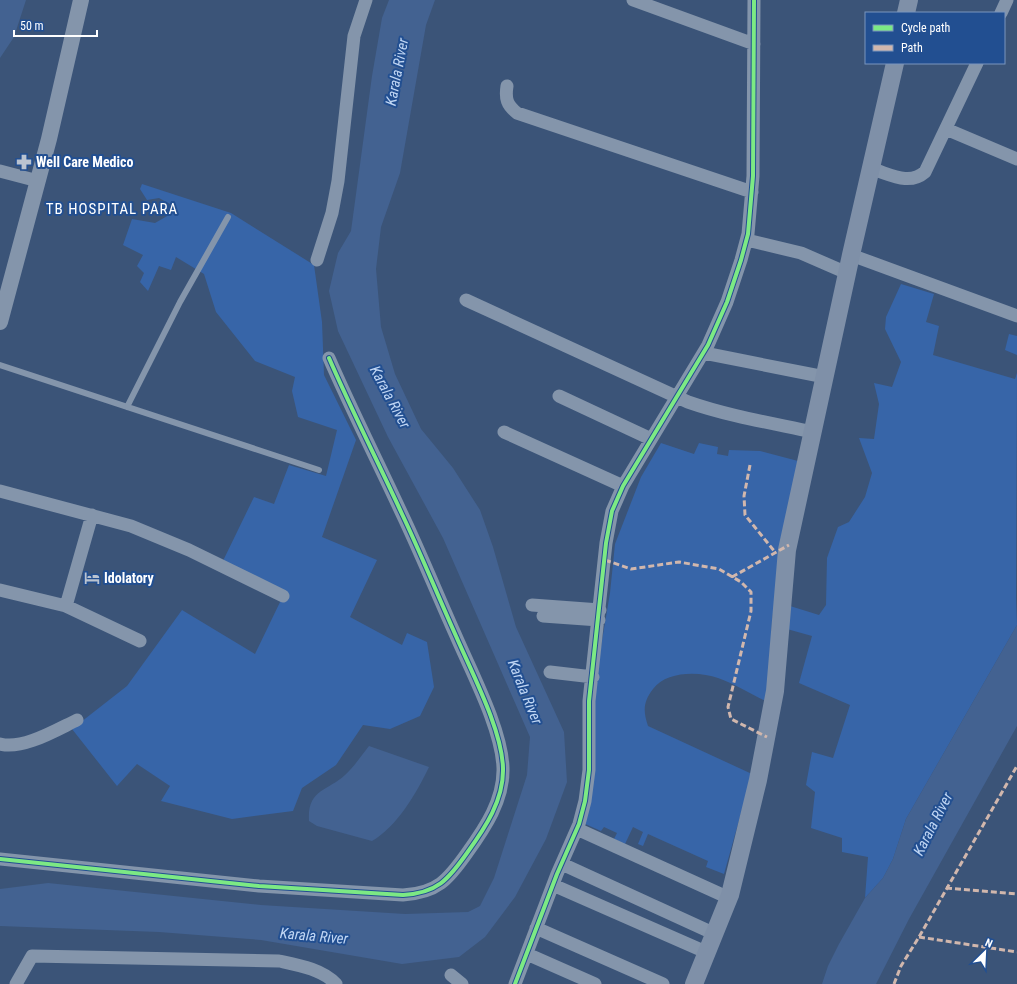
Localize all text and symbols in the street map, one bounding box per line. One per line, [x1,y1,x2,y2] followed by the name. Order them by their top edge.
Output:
[14,12,97,38] scale bar
[865,12,1005,64] legend
[20,19,44,33] text: 50 m
[901,21,951,35] text: Cycle path
[382,36,412,107] water label: Karala River
[901,41,923,55] text: Path
[15,153,33,171] pharmacy icon: Well Care Medico
[36,154,133,170] place label: Well Care Medico
[46,200,178,218] district label: TB HOSPITAL PARA
[366,363,414,432] water label: Karala River
[83,569,101,587] hotel icon: Idolatory
[104,570,155,586] place label: Idolatory
[504,657,546,728] water label: Karala River
[910,789,957,858] water label: Karala River
[279,924,349,948] water label: Karala River
[965,932,1005,972] north arrow
[983,936,995,951] text: N

